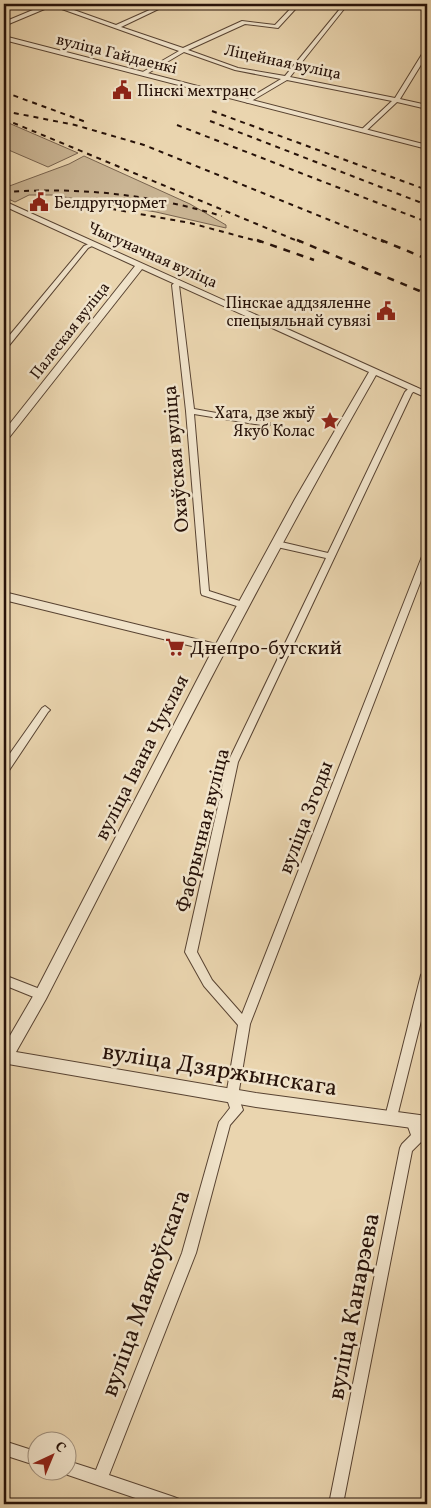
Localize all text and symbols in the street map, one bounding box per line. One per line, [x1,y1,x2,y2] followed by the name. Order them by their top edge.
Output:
[54,29,179,81] street label: вуліца Гайдаенкі
[222,40,343,86] street label: Ліцейная вуліца
[111,79,133,101] public building icon: Пінскі мехтранс
[137,81,256,103] place label: Пінскі мехтранс
[28,191,50,213] public building icon: Белдругчормет
[54,193,167,215] place label: Белдругчормет
[84,217,221,294] street label: Чыгуначная вуліца
[25,278,116,385] street label: Палеская вуліца
[225,293,371,333] place label: Пінскае аддзяленне спецыяльнай сувязі
[375,300,397,322] public building icon: Пінскае аддзяленне спецыяльнай сувязі
[157,384,197,533] street label: Охаўская вуліца
[214,403,315,443] place label: Хата, дзе жыў Якуб Колас
[319,410,341,432] place icon: Хата, дзе жыў Якуб Колас
[190,635,342,663] place label: Днепро-бугский
[164,636,186,658] supermarket icon: Днепро-бугский
[89,670,197,845] street label: вуліца Івана Чуклая
[170,745,238,916] street label: Фабрычная вуліца
[272,757,341,878] street label: вуліца Згоды
[100,1036,340,1106] street label: вуліца Дзяржынскага
[94,1186,200,1402] street label: вуліца Маякоўскага
[320,1210,390,1403] street label: вуліца Канарэева
[28,1430,78,1480] north arrow
[50,1438,70,1458] text: С

